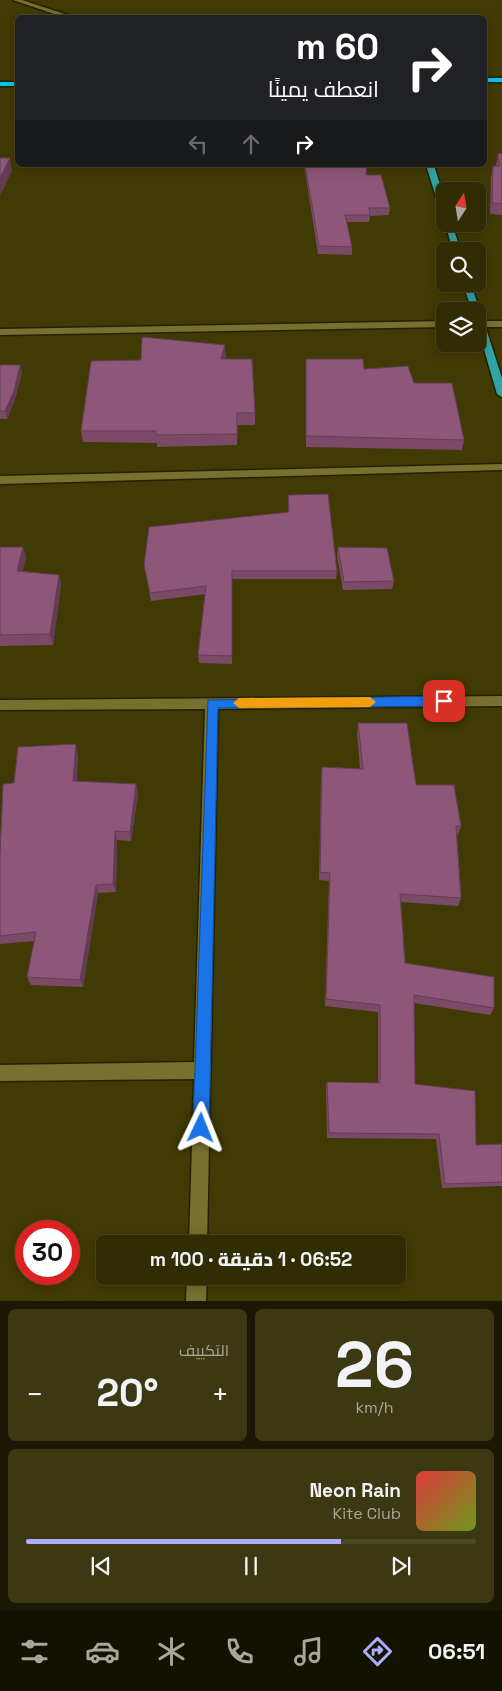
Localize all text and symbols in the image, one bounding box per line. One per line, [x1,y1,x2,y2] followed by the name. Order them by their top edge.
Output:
[296,25,379,69] text: 60 m
[397,35,462,100] icon: right
[268,75,379,103] text: انعطف يمينًا
[184,130,212,158] icon: left
[237,130,265,158] icon: ahead
[290,130,318,158] icon: right
[436,182,486,232] north arrow
[436,182,486,352] map controls
[436,242,486,292] button: search
[436,302,486,352] button: layers
[423,680,465,722] pin
[430,687,458,715] icon: arrive
[174,1101,226,1153] position arrow
[15,1220,80,1285] speed limit sign: 30
[150,1247,352,1272] text: 06:52 · 1 دقيقة · 100 m
[335,1323,414,1406] text: 26
[179,1340,229,1361] text: التكييف
[96,1369,159,1417] text: 20°
[26,1376,43,1412] text: −
[212,1376,229,1412] text: +
[355,1397,394,1418] text: km/h
[309,1478,401,1503] text: Neon Rain
[332,1503,401,1524] text: Kite Club
[87,1552,115,1580] icon: previous
[237,1552,265,1580] icon: pause
[387,1552,415,1580] icon: next
[17,1634,52,1669] icon: filters
[85,1634,120,1669] icon: car
[154,1634,189,1669] icon: climate
[222,1634,257,1669] icon: phone
[291,1634,326,1669] icon: music
[360,1634,395,1669] icon: directions
[428,1637,485,1665] text: 06:51

